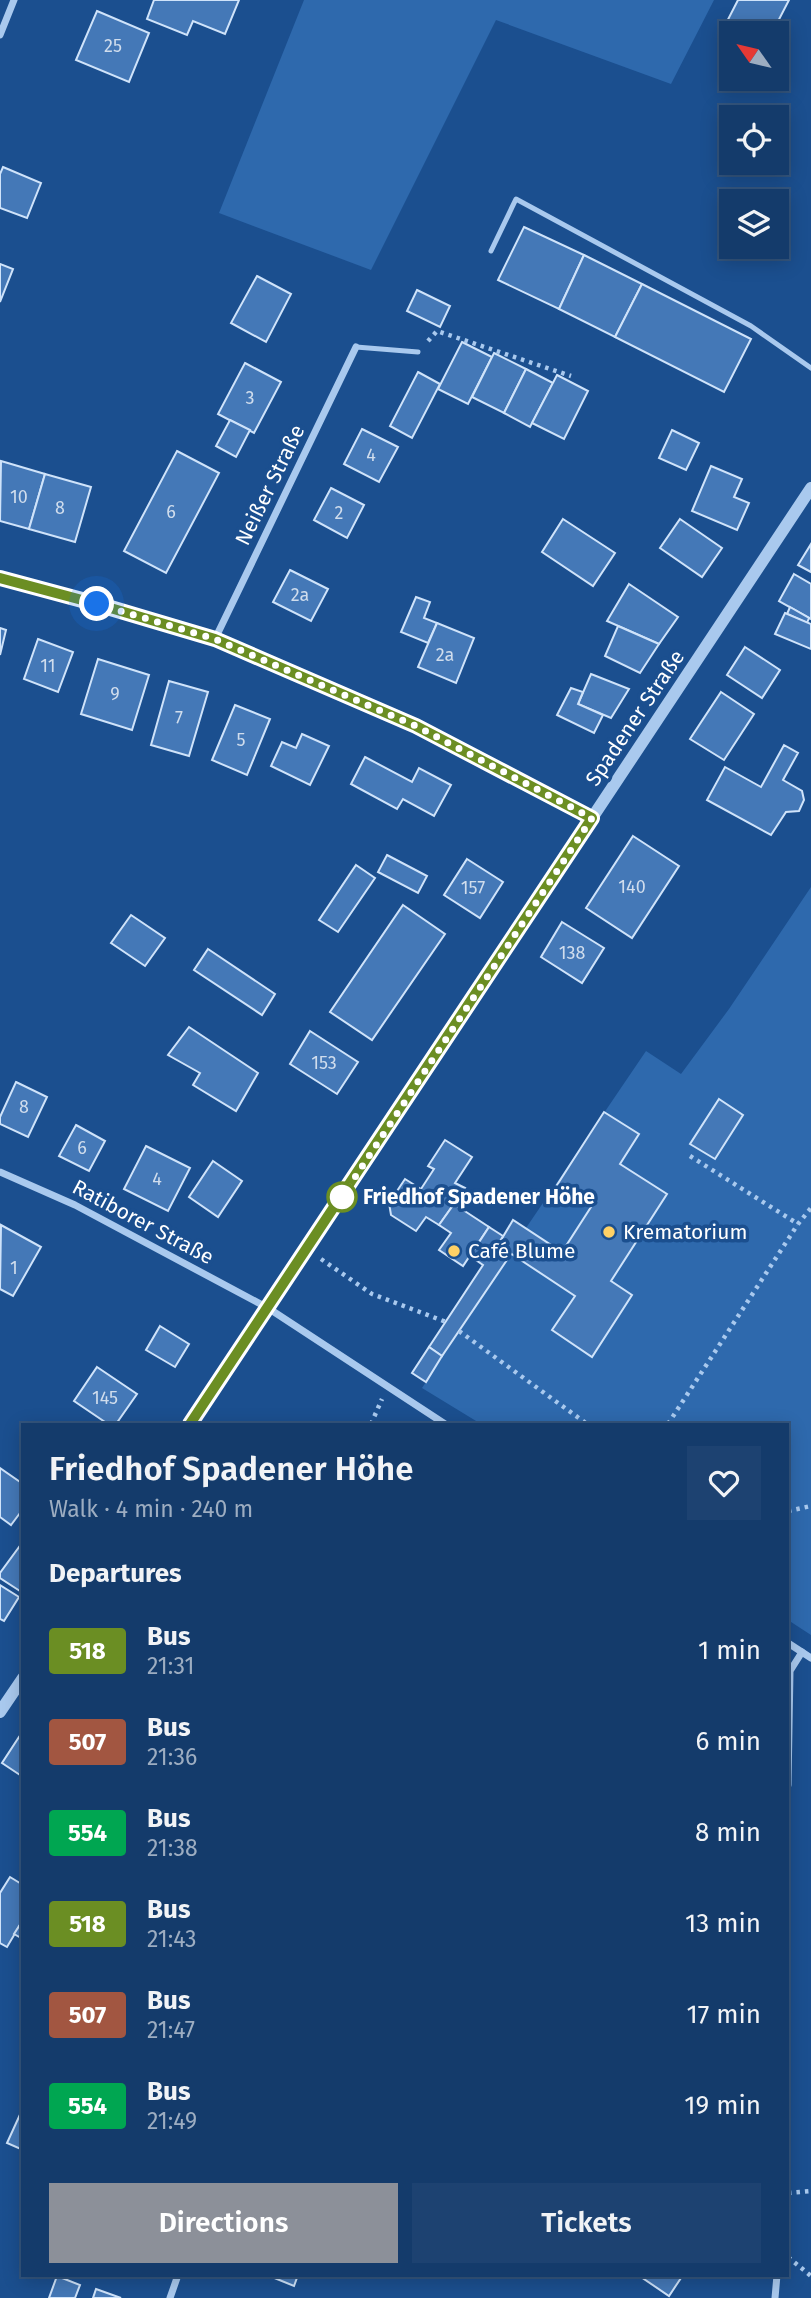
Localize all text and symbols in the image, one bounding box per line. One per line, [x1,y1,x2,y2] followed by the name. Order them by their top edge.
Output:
[719,21,789,91] north arrow
[719,21,789,259] map controls
[104,35,122,57] house number: 25
[719,105,789,175] button: locate
[719,189,789,259] button: layers
[246,387,254,409] house number: 3
[230,420,310,550] street label: Neißer Straße
[366,444,376,466] house number: 4
[10,486,28,508] house number: 10
[55,497,65,519] house number: 8
[166,501,176,523] house number: 6
[335,502,344,524] house number: 2
[291,584,309,606] house number: 2a
[79,586,114,621] your location
[436,644,454,666] house number: 2a
[580,645,690,791] street label: Spadener Straße
[40,655,56,677] house number: 11
[110,683,120,705] house number: 9
[175,707,183,729] house number: 7
[236,729,246,751] house number: 5
[618,876,646,898] house number: 140
[461,877,485,899] house number: 157
[559,942,585,964] house number: 138
[311,1052,337,1074] house number: 153
[19,1096,29,1118] house number: 8
[77,1137,87,1159] house number: 6
[152,1168,162,1190] house number: 4
[68,1174,218,1270] street label: Ratiborer Straße
[327,1182,357,1212] marker: Friedhof Spadener Höhe
[363,1184,595,1210] place label: Friedhof Spadener Höhe
[623,1219,748,1245] place label: Krematorium
[601,1224,617,1240] marker: Krematorium
[468,1238,575,1264] place label: Café Blume
[446,1243,462,1259] marker: Café Blume
[10,1257,18,1279] house number: 1
[92,1387,118,1409] house number: 145
[687,1446,761,1520] button: heart
[49,1449,413,1489] text: Friedhof Spadener Höhe
[49,1495,253,1523] text: Walk · 4 min · 240 m
[49,1558,182,1589] text: Departures
[147,1621,190,1652] text: Bus
[698,1635,761,1666] text: 1 min
[69,1637,106,1665] text: 518
[147,1652,194,1680] text: 21:31
[147,1712,190,1743] text: Bus
[695,1726,761,1757] text: 6 min
[69,1728,106,1756] text: 507
[147,1743,197,1771] text: 21:36
[147,1803,190,1834] text: Bus
[695,1817,761,1848] text: 8 min
[68,1819,107,1847] text: 554
[147,1834,198,1862] text: 21:38
[147,1894,190,1925] text: Bus
[685,1908,761,1939] text: 13 min
[69,1910,106,1938] text: 518
[147,1925,197,1953] text: 21:43
[147,1985,190,2016] text: Bus
[686,1999,761,2030] text: 17 min
[69,2001,106,2029] text: 507
[147,2016,195,2044] text: 21:47
[147,2076,190,2107] text: Bus
[684,2090,761,2121] text: 19 min
[68,2092,107,2120] text: 554
[147,2107,197,2135] text: 21:49
[49,2183,398,2263] button: Directions
[412,2183,761,2263] button: Tickets

